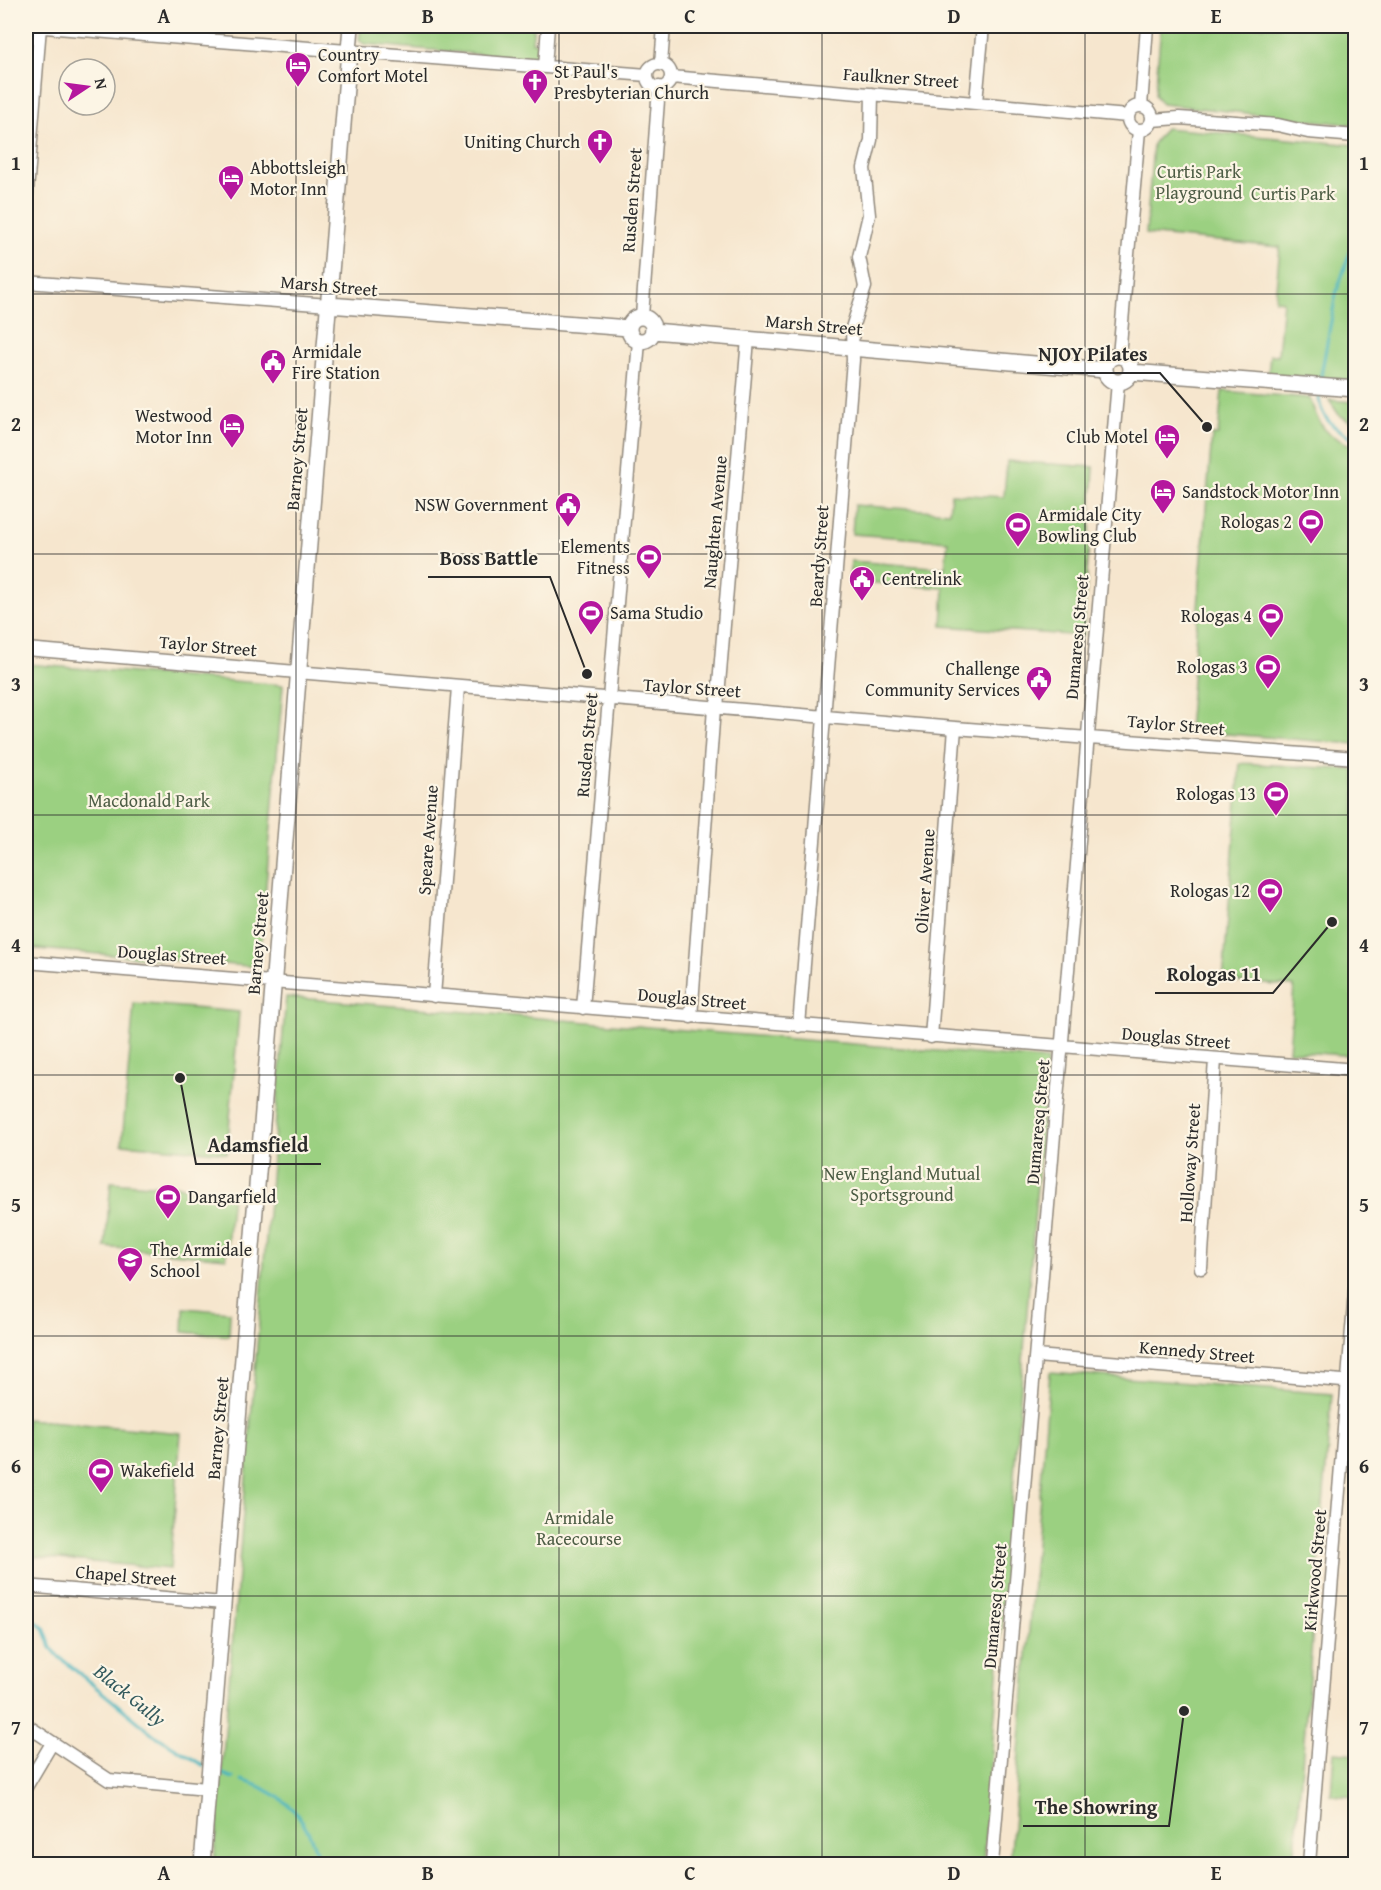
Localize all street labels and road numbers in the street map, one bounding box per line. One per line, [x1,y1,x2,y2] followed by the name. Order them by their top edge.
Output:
[842,60,960,95] street label: Faulkner Street
[614,146,649,253] street label: Rusden Street
[279,268,379,303] street label: Marsh Street
[764,307,864,342] street label: Marsh Street
[279,406,315,512] street label: Barney Street
[695,454,734,590] street label: Naughten Avenue
[801,503,836,608] street label: Beardy Street
[1058,573,1095,701] street label: Dumaresq Street
[158,628,259,663] street label: Taylor Street
[642,671,743,704] street label: Taylor Street
[568,691,605,798] street label: Rusden Street
[1126,707,1227,742] street label: Taylor Street
[410,784,445,896] street label: Speare Avenue
[907,828,942,934] street label: Oliver Avenue
[240,890,276,996] street label: Barney Street
[117,937,228,972] street label: Douglas Street
[637,980,748,1017] street label: Douglas Street
[1121,1019,1232,1056] street label: Douglas Street
[1019,1058,1056,1186] street label: Dumaresq Street
[1172,1102,1207,1224] street label: Holloway Street
[1138,1333,1257,1370] street label: Kennedy Street
[200,1375,236,1481] street label: Barney Street
[1296,1507,1333,1632] street label: Kirkwood Street
[976,1542,1013,1670] street label: Dumaresq Street
[75,1558,178,1593] street label: Chapel Street

